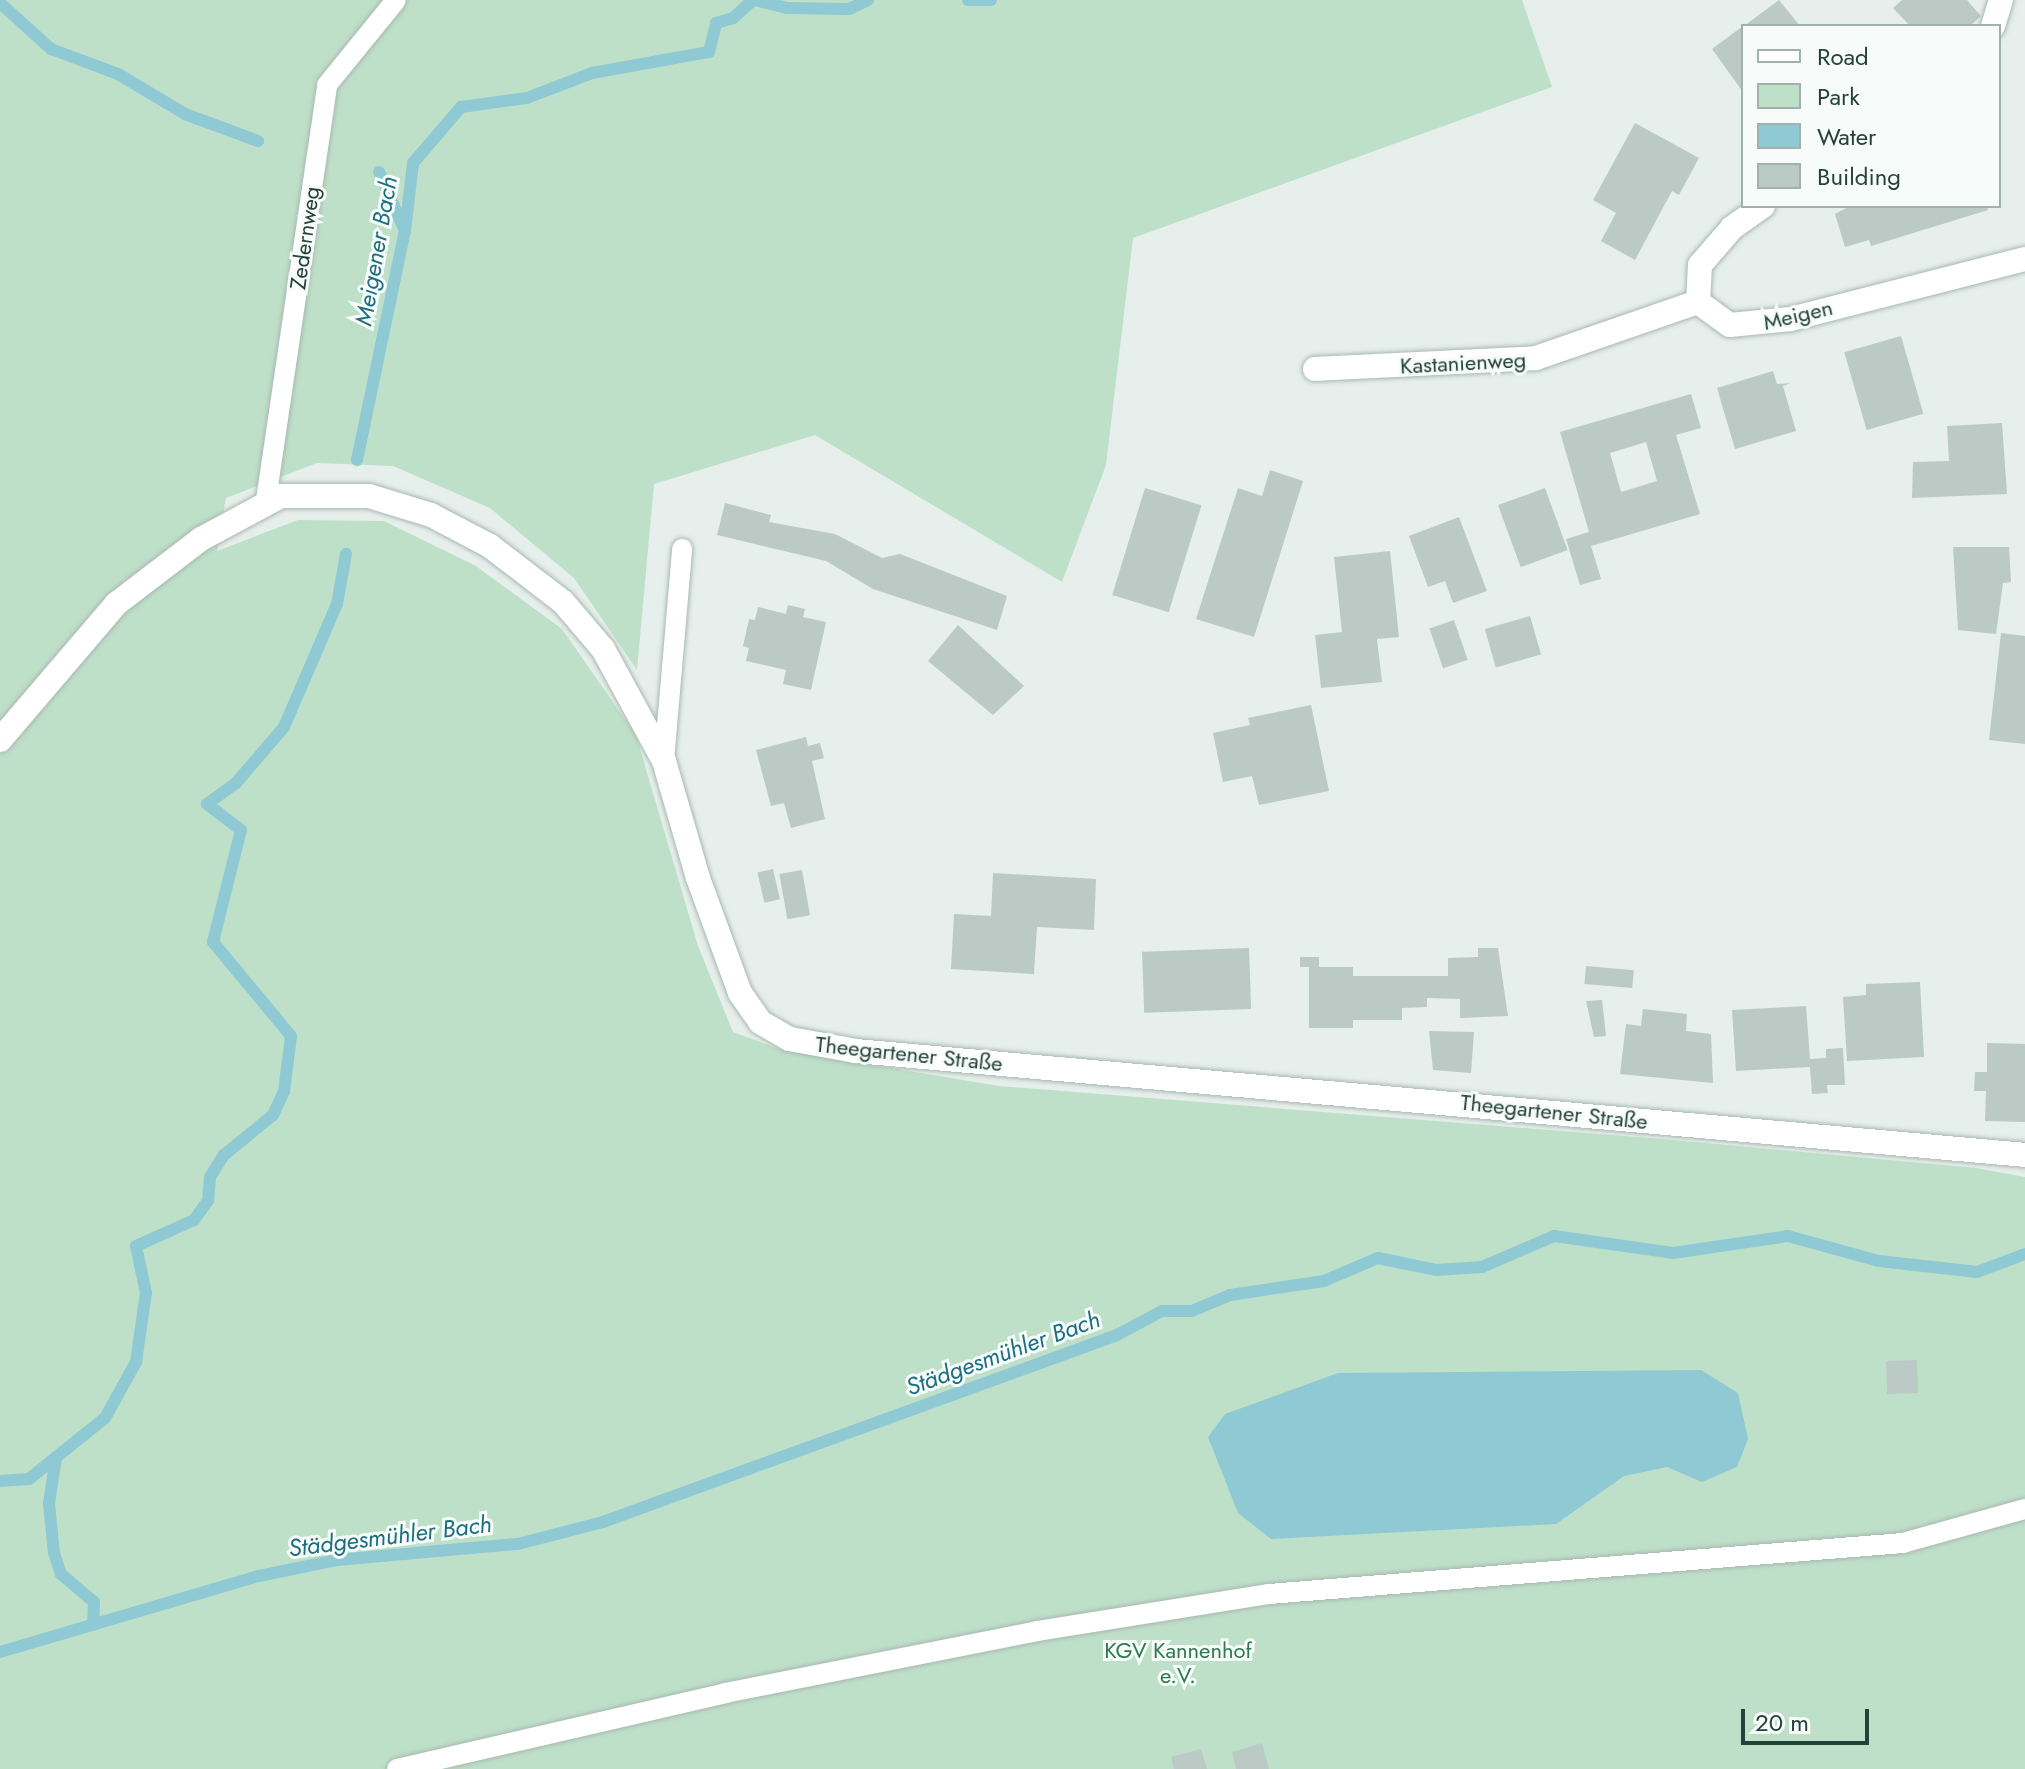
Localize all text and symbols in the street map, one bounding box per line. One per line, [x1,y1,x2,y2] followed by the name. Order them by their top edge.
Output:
[1741,24,2001,208] legend
[1817,39,1869,74] text: Road
[1817,79,1860,114] text: Park
[1817,119,1876,154] text: Water
[1817,159,1901,194] text: Building
[349,174,403,328] water label: Meigener Bach
[285,185,325,291] street label: Zedernweg
[1761,294,1835,336] street label: Meigen
[1399,347,1527,379] street label: Kastanienweg
[814,1031,1004,1077] street label: Theegartener Straße
[1459,1089,1649,1135] street label: Theegartener Straße
[902,1305,1104,1401] water label: Städgesmühler Bach
[287,1509,493,1563] water label: Städgesmühler Bach
[1104,1637,1252,1688] park label: KGV Kannenhof e.V.
[1745,1693,1873,1743] scale bar
[1755,1705,1809,1740] text: 20 m

